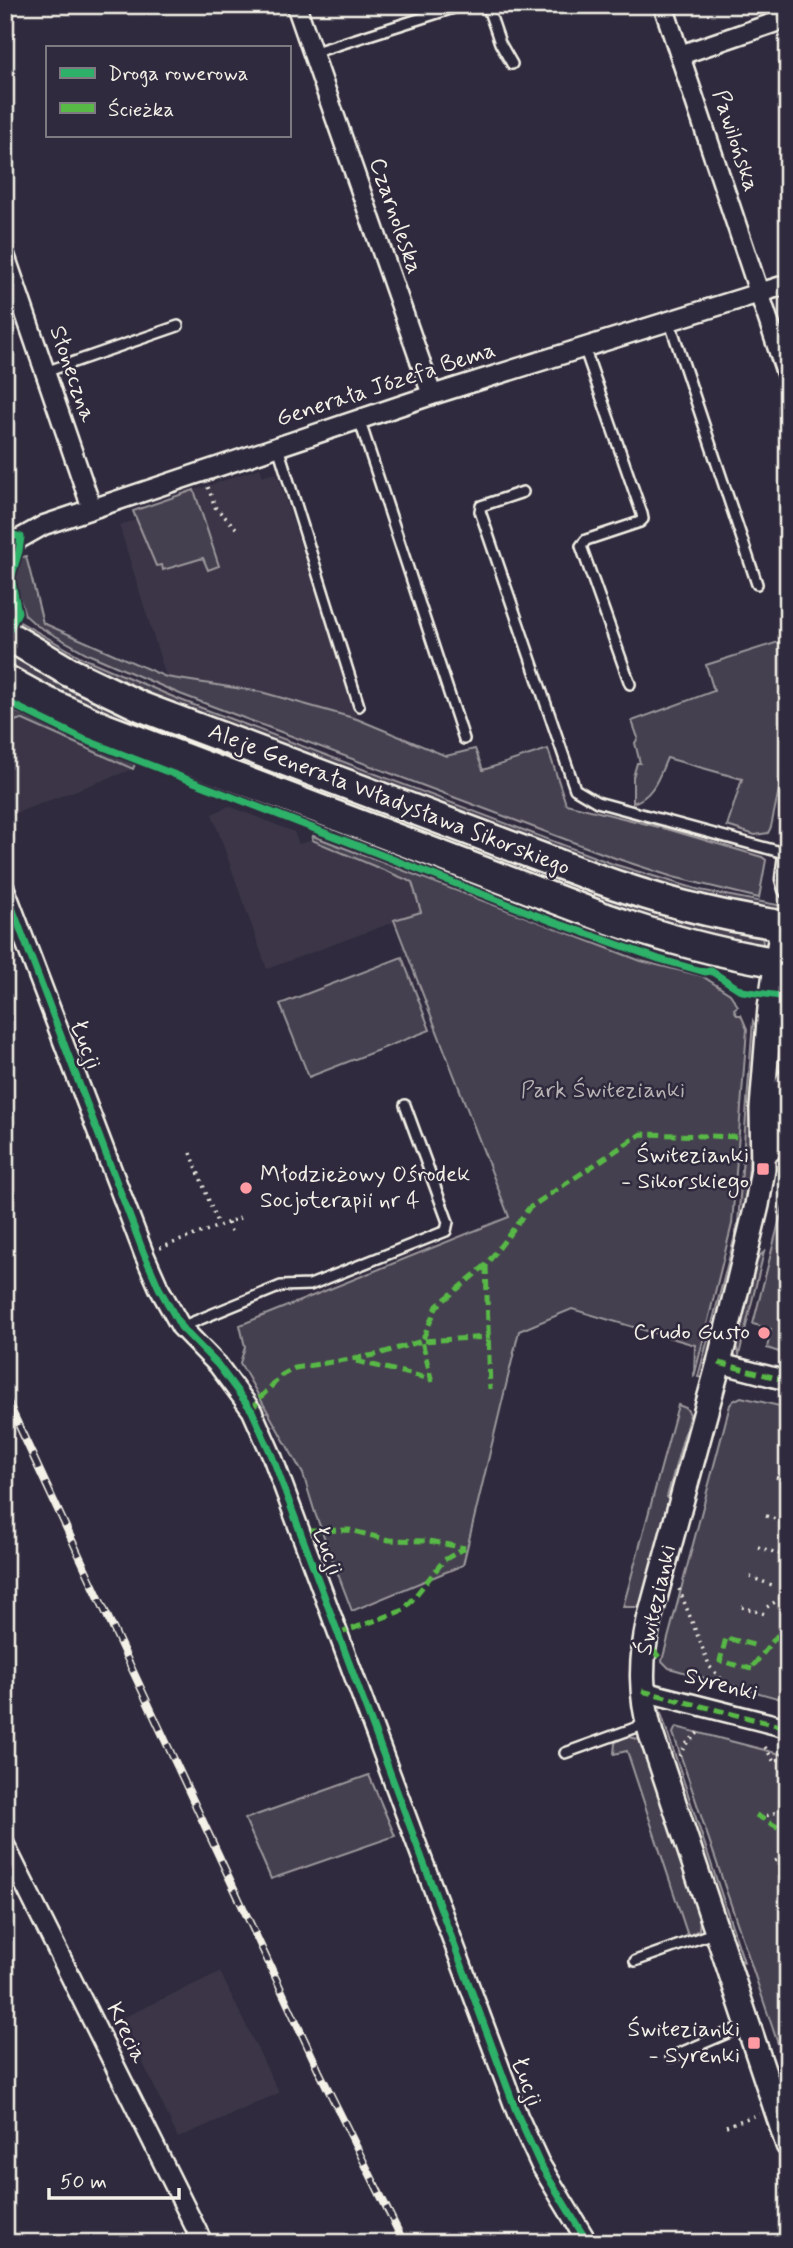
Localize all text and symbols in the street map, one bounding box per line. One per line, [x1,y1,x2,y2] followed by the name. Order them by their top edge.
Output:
[46,46,290,136] legend
[108,60,249,88] text: Droga rowerowa
[704,86,766,196] street label: Pawilońska
[108,96,174,124] text: Ścieżka
[361,154,429,278] street label: Czarnoleska
[42,322,103,426] street label: Słoneczna
[272,335,500,435] street label: Generała Józefa Bema
[204,717,574,883] street label: Aleje Generała Władysława Sikorskiego
[62,1016,108,1074] street label: Łucji
[521,1076,685,1106] park label: Park Świtezianki
[621,1141,749,1199] place label: Świtezianki - Sikorskiego
[260,1160,470,1216] place label: Młodzieżowy Ośrodek Socjoterapii nr 4
[755,1161,771,1177] marker: Świtezianki - Sikorskiego
[238,1180,254,1196] marker: Młodzieżowy Ośrodek Socjoterapii nr 4
[633,1318,750,1348] place label: Crudo Gusto
[756,1325,772,1341] marker: Crudo Gusto
[304,1522,350,1580] street label: Łucji
[630,1542,684,1658] street label: Świtezianki
[681,1661,761,1709] street label: Syrenki
[99,1998,154,2068] street label: Krecia
[628,2015,740,2071] place label: Świtezianki - Syrenki
[746,2035,762,2051] marker: Świtezianki - Syrenki
[503,2053,549,2111] street label: Łucji
[49,2157,178,2201] scale bar
[60,2168,107,2196] text: 50 m

